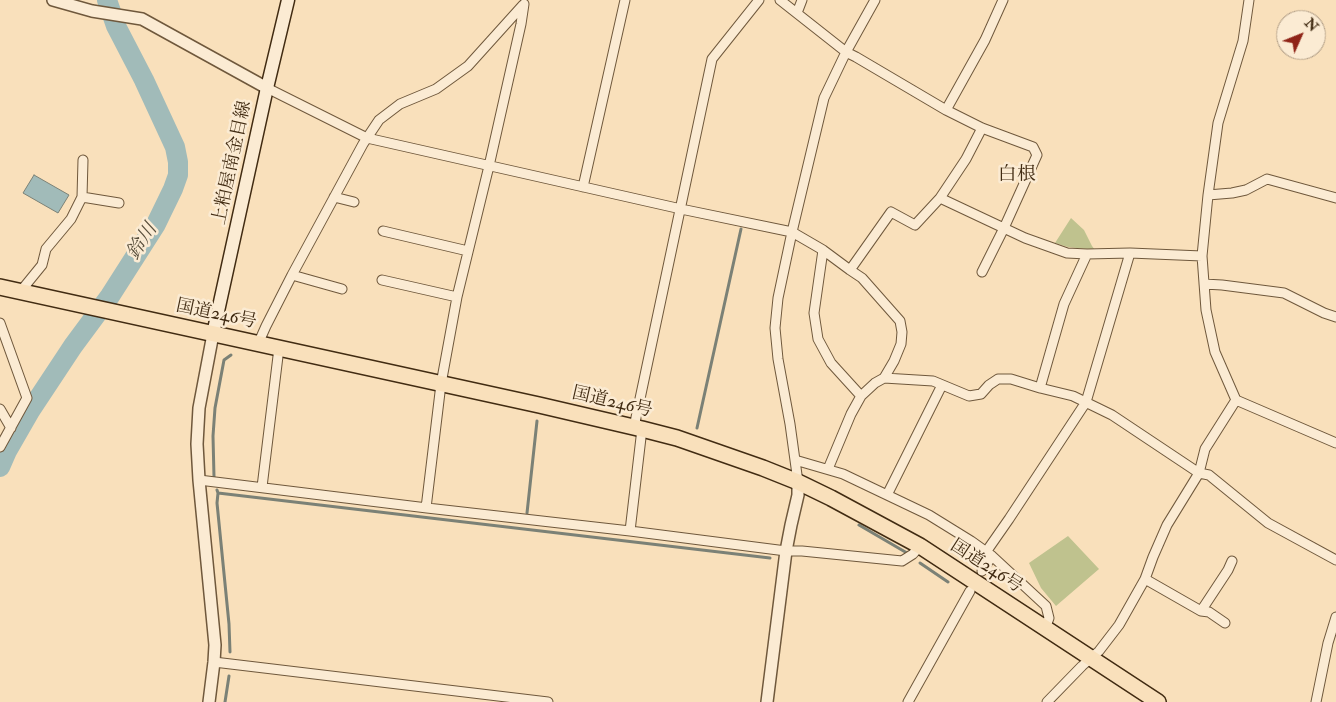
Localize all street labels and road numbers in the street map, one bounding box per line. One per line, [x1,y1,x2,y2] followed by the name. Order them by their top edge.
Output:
[209,99,257,227] street label: 上粕屋南金目線
[174,296,258,334] street label: 国道246号
[570,383,654,423] street label: 国道246号
[946,536,1026,598] street label: 国道246号

